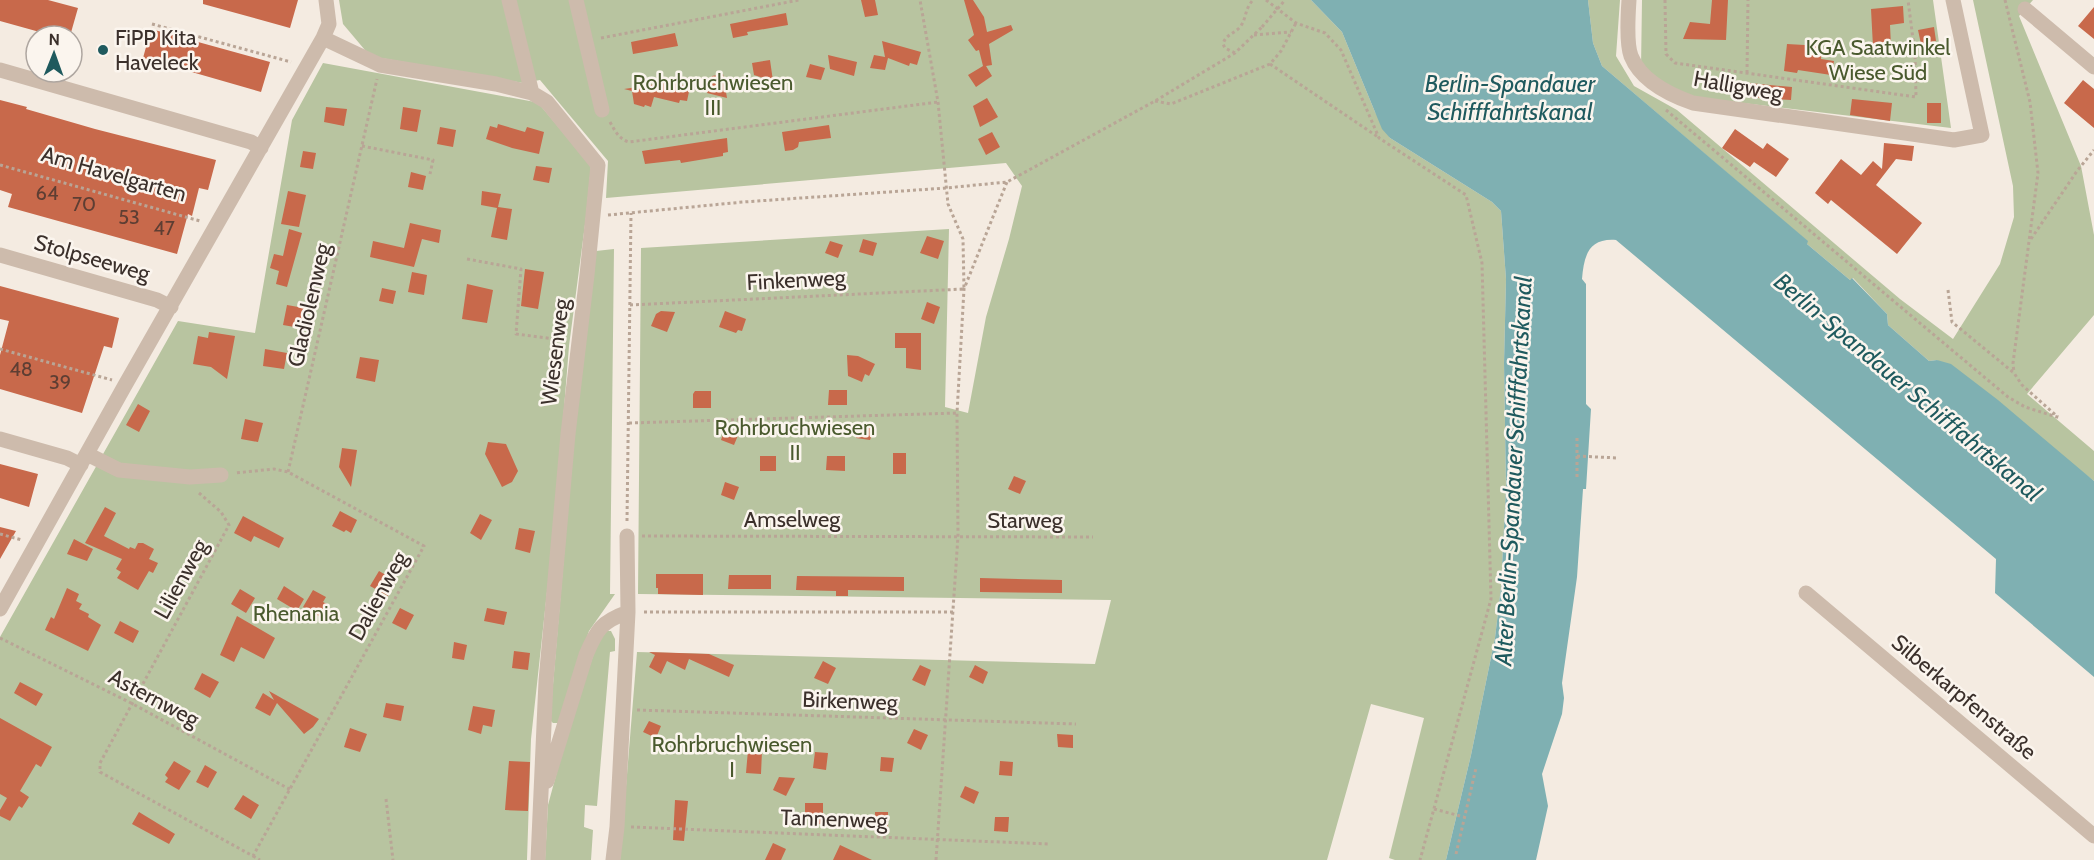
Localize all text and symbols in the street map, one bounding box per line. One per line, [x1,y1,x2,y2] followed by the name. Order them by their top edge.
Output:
[24,24,84,84] north arrow
[115,24,199,76] place label: FiPP Kita Haveleck
[48,30,60,49] text: N
[1805,34,1951,86] park label: KGA Saatwinkel Wiese Süd
[96,43,110,57] marker: FiPP Kita Haveleck
[1691,65,1786,107] street label: Halligweg
[633,69,793,121] park label: Rohrbruchwiesen III
[1425,69,1597,126] water label: Berlin-Spandauer Schifffahrtskanal
[38,140,190,208] street label: Am Havelgarten
[36,181,59,205] house number: 64
[72,192,96,216] house number: 70
[118,205,140,229] house number: 53
[153,216,175,240] house number: 47
[31,229,154,288] street label: Stolpseeweg
[282,240,337,369] street label: Gladiolenweg
[746,264,847,296] street label: Finkenweg
[1768,267,2048,508] water label: Berlin-Spandauer Schifffahrtskanal
[1488,275,1538,667] water label: Alter Berlin-Spandauer Schifffahrtskanal
[535,296,575,407] street label: Wiesenweg
[9,357,33,381] house number: 48
[49,370,71,394] house number: 39
[715,414,875,466] park label: Rohrbruchwiesen II
[744,506,841,533] street label: Amselweg
[987,507,1064,534] street label: Starweg
[148,534,214,624] street label: Lilienweg
[343,546,414,645] street label: Dalienweg
[253,600,340,627] park label: Rhenania
[1886,629,2042,765] street label: Silberkarpfenstraße
[104,663,205,734] street label: Asternweg
[802,686,899,716] street label: Birkenweg
[652,731,812,783] park label: Rohrbruchwiesen I
[780,804,889,834] street label: Tannenweg

